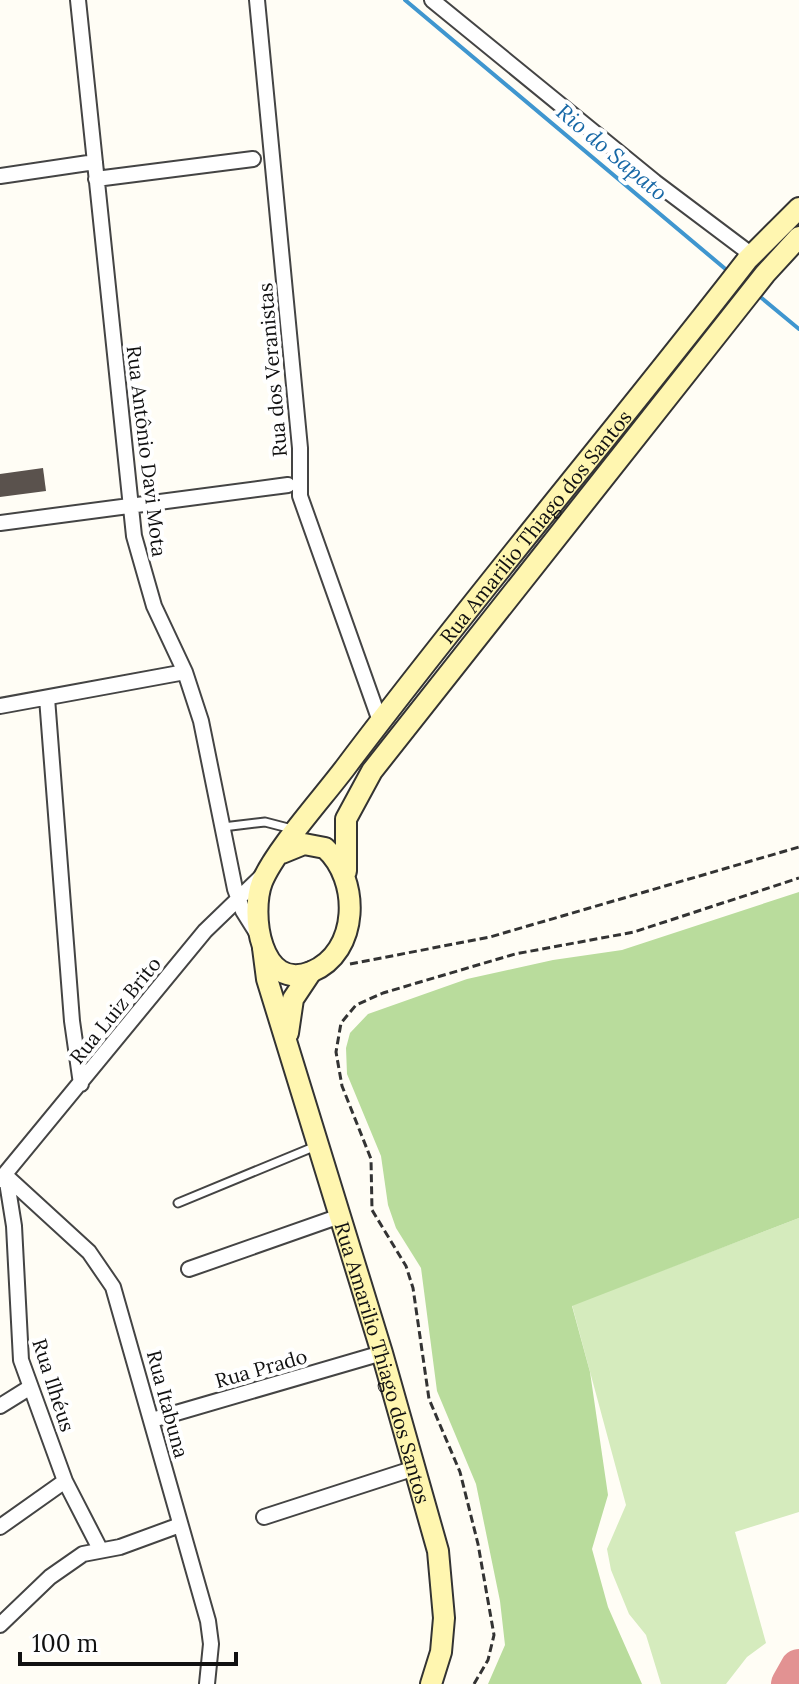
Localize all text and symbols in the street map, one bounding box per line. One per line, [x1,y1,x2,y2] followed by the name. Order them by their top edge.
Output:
[551,98,673,206] water label: Rio do Sapato
[252,282,292,458] street label: Rua dos Veranistas
[122,344,172,558] street label: Rua Antônio Davi Mota
[434,404,636,648] street label: Rua Amarilio Thiago dos Santos
[64,951,166,1069] street label: Rua Luiz Brito
[330,1219,436,1506] street label: Rua Amarilio Thiago dos Santos
[27,1335,81,1435] street label: Rua Ilhéus
[212,1343,310,1393] street label: Rua Prado
[142,1347,194,1461] street label: Rua Itabuna
[20,1616,236,1666] scale bar
[32,1628,98,1659] text: 100 m

